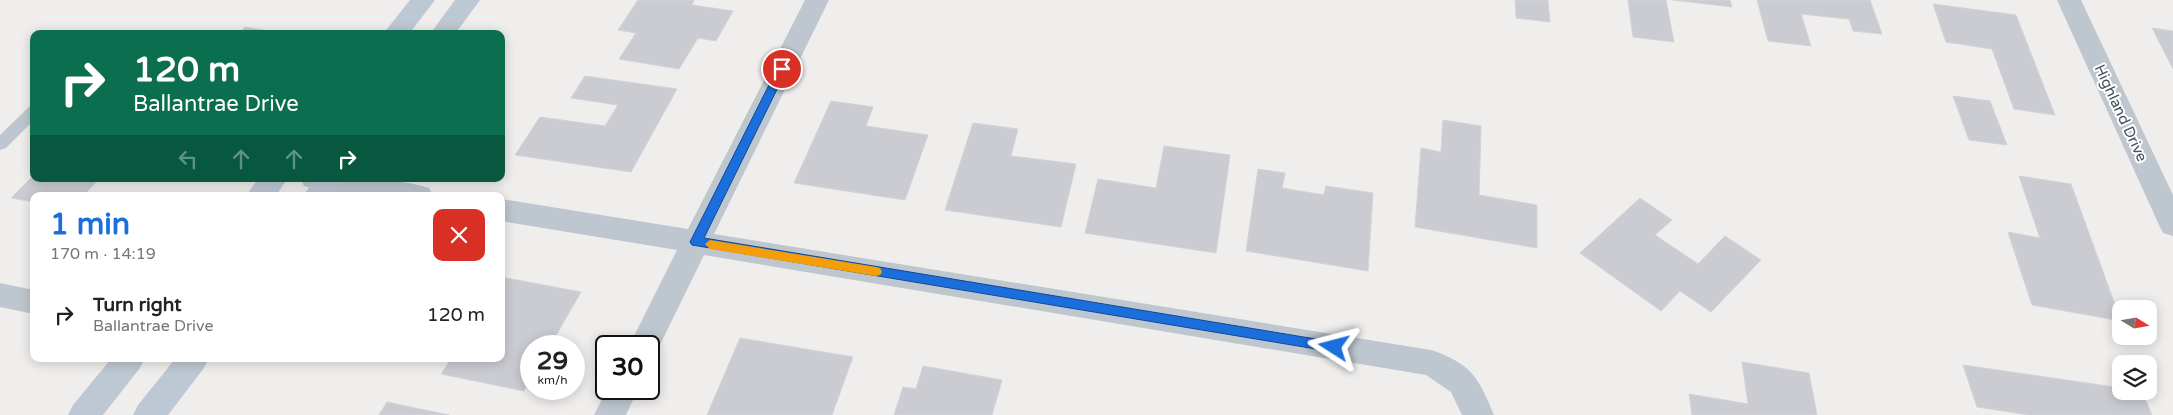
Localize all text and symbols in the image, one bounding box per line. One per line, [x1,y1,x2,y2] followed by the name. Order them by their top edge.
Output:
[761,48,803,90] pin
[133,49,240,91] text: 120 m
[50,50,115,115] icon: right
[768,55,796,83] icon: arrive
[2091,62,2151,164] street label: Highland Drive
[133,91,299,117] text: Ballantrae Drive
[174,145,202,173] icon: left
[227,145,255,173] icon: ahead
[280,145,308,173] icon: ahead
[333,145,361,173] icon: right
[50,206,130,243] text: 1 min
[433,209,485,261] button: close
[50,244,156,264] text: 170 m · 14:19
[93,294,181,316] text: Turn right
[2112,300,2158,345] north arrow
[2112,300,2157,400] map controls
[50,301,78,329] icon: right
[427,304,485,326] text: 120 m
[93,316,213,336] text: Ballantrae Drive
[1307,320,1359,372] position arrow
[595,335,660,400] speed limit sign: 30
[537,346,568,376] text: 29
[2112,355,2157,400] button: layers
[537,373,568,387] text: km/h

